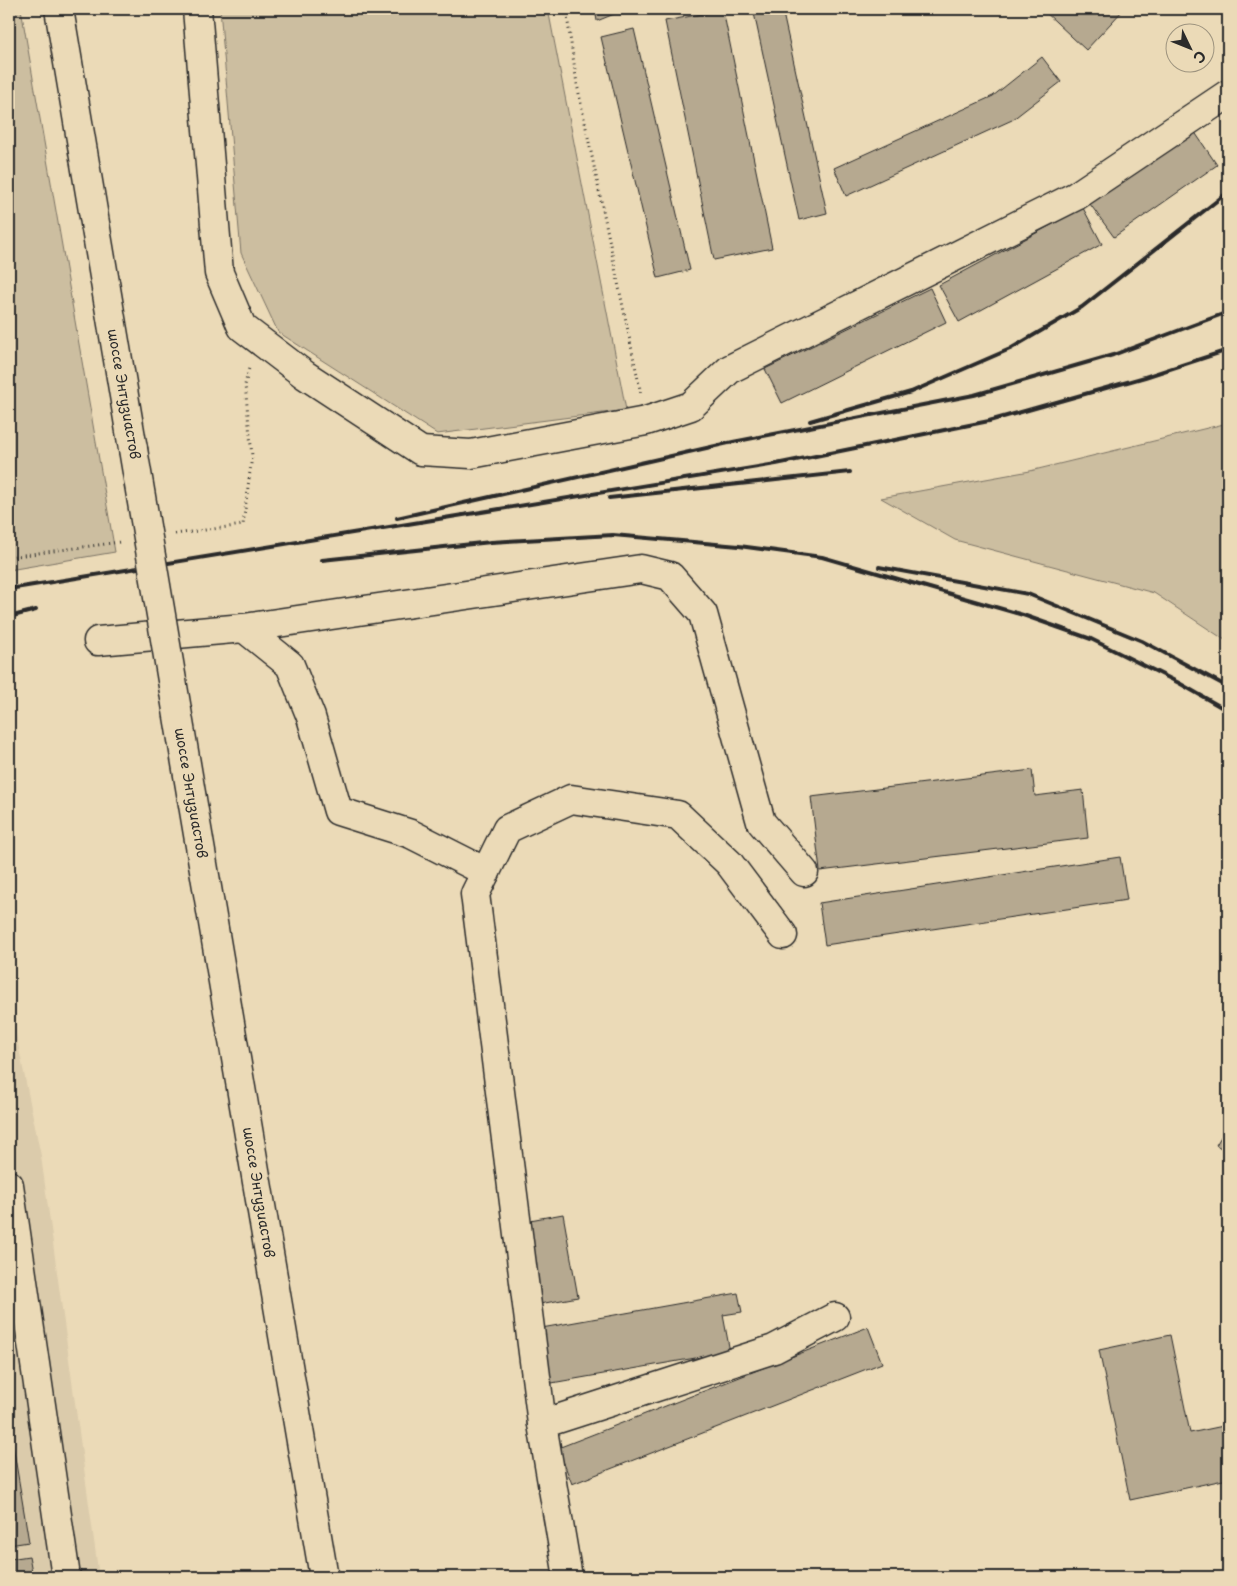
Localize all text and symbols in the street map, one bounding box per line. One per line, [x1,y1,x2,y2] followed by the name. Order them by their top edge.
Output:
[1164,22,1214,72] north arrow
[1189,46,1211,68] text: С
[103,327,146,461] street label: шоссе Энтузиастов
[170,726,213,860] street label: шоссе Энтузиастов
[238,1125,281,1259] street label: шоссе Энтузиастов

